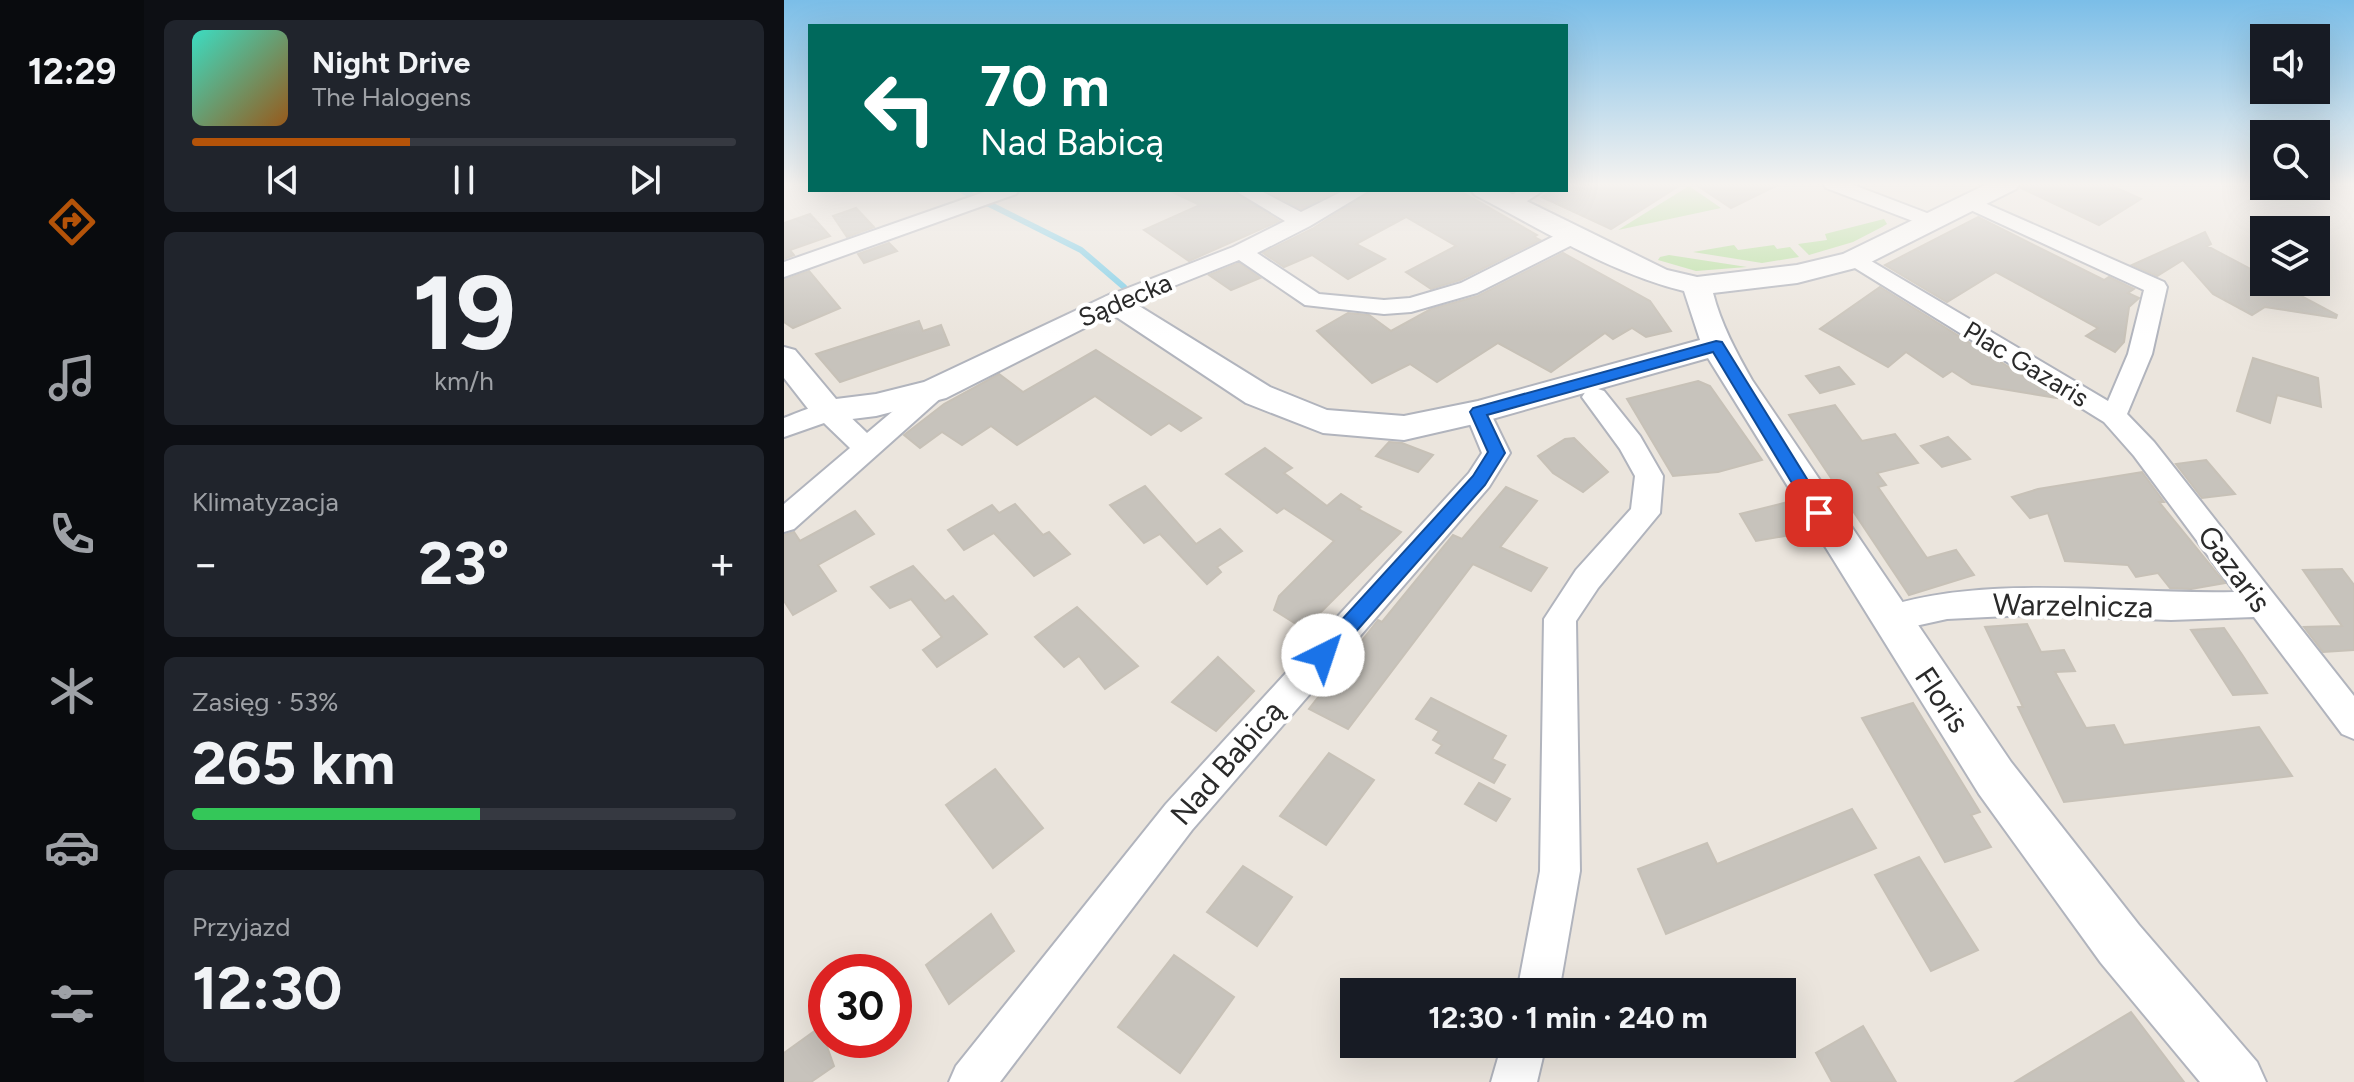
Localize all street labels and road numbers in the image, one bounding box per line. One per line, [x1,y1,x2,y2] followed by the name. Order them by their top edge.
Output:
[1074,266,1176,334] street label: Sądecka
[1958,314,2094,414] street label: Plac Gazaris
[2190,518,2279,619] street label: Gazaris
[1992,586,2154,625] street label: Warzelnicza
[1907,660,1978,740] street label: Floris
[1162,693,1291,833] street label: Nad Babicą

